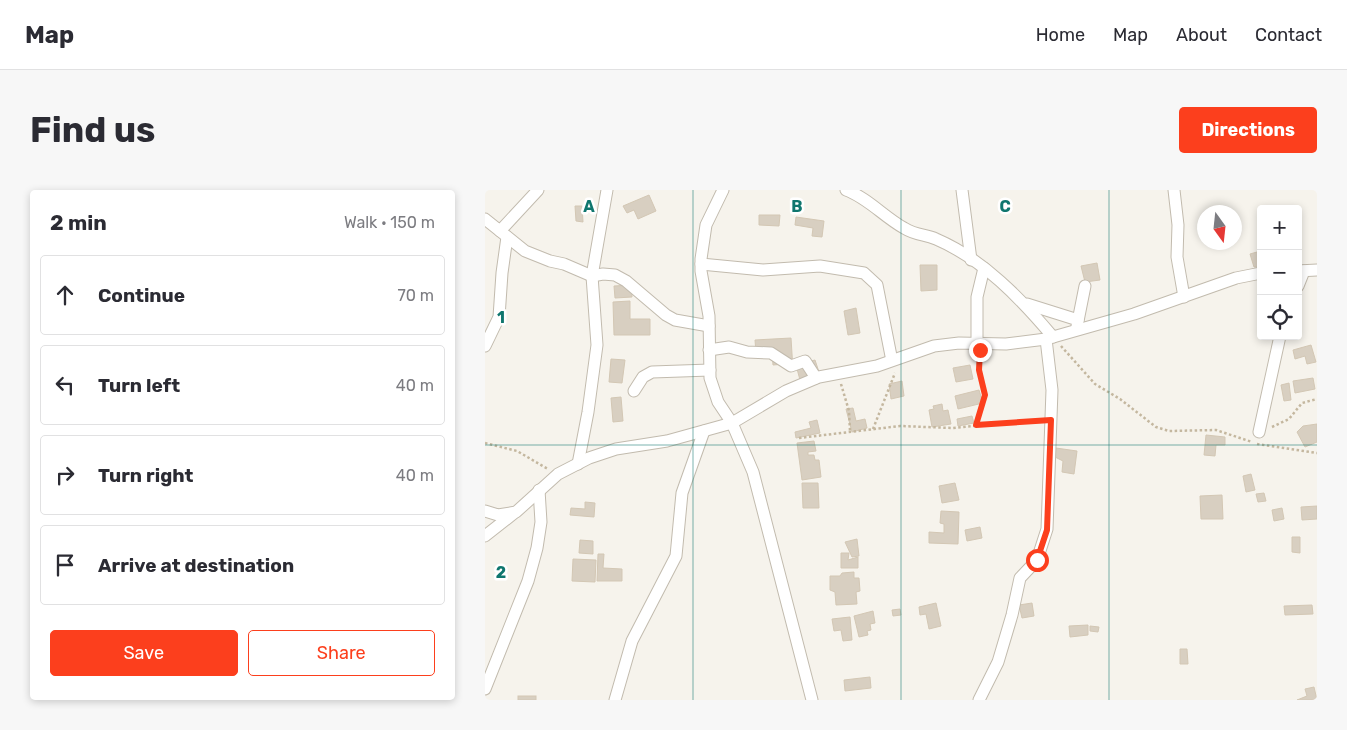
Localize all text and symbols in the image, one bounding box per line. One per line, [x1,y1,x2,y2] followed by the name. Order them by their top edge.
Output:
[25,21,74,49] text: Map
[1036,24,1085,46] text: Home
[1113,24,1148,46] text: Map
[1176,24,1227,46] text: About
[1255,24,1322,46] text: Contact
[1179,107,1317,153] button: Directions
[30,109,155,151] text: Find us
[583,197,595,216] text: A
[791,197,803,216] text: B
[999,197,1011,216] text: C
[1197,205,1242,250] north arrow
[1257,205,1302,340] map controls
[1257,205,1302,250] button: +
[50,210,107,235] text: 2 min
[344,213,435,232] text: Walk · 150 m
[1257,250,1302,295] button: −
[51,281,79,309] icon: ahead
[98,284,185,307] text: Continue
[397,286,434,305] text: 70 m
[1257,295,1302,340] button: locate
[497,308,505,327] text: 1
[969,339,992,362] route end
[51,371,79,399] icon: left
[98,374,180,397] text: Turn left
[396,376,434,395] text: 40 m
[51,461,79,489] icon: right
[98,464,193,487] text: Turn right
[396,466,434,485] text: 40 m
[1026,549,1049,572] route start
[51,551,79,579] icon: arrive
[98,554,294,577] text: Arrive at destination
[496,563,506,582] text: 2
[50,630,238,676] button: Save
[248,630,435,676] button: Share

